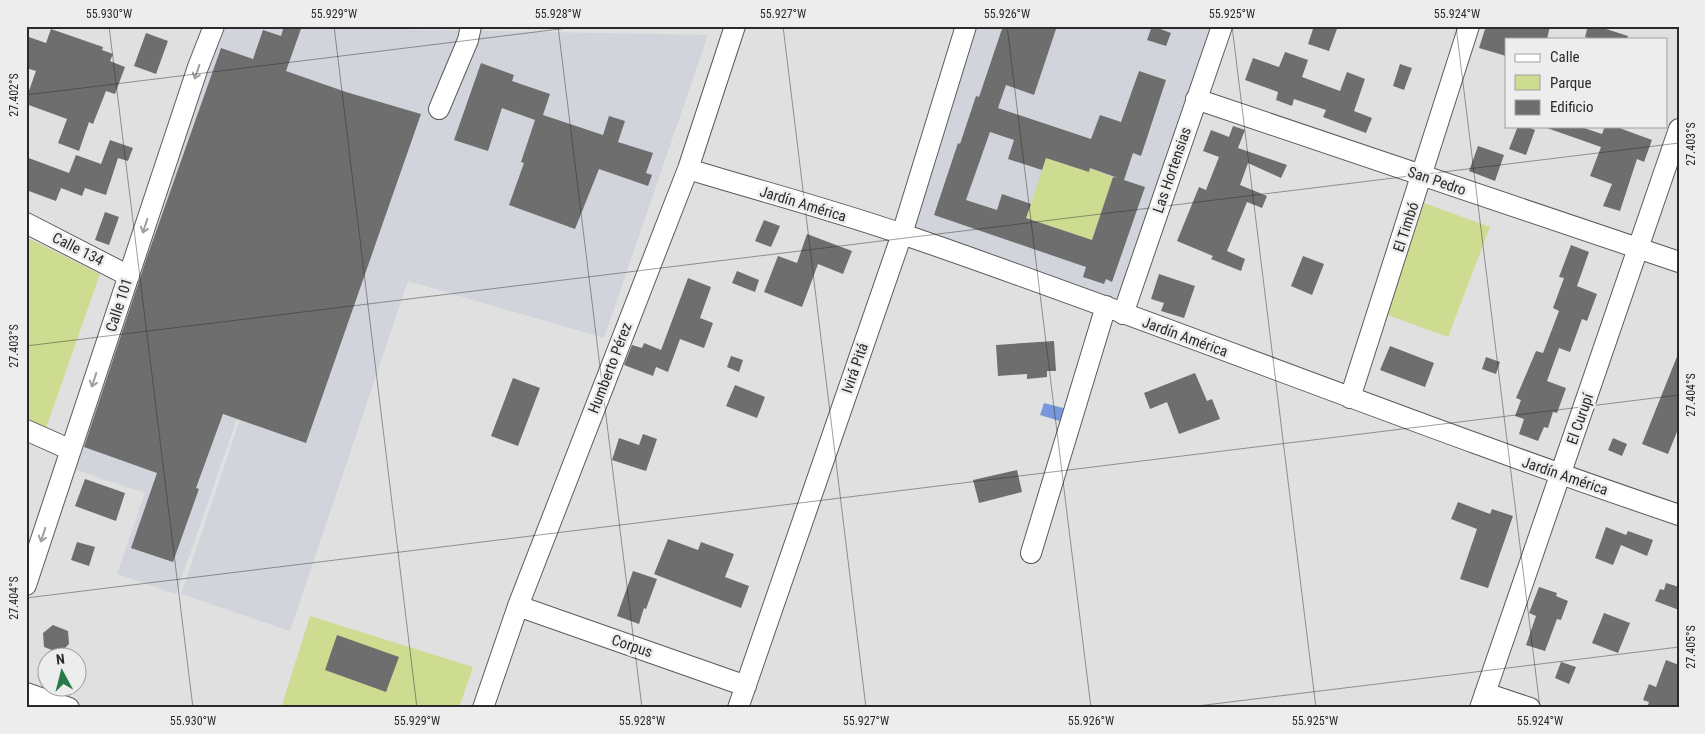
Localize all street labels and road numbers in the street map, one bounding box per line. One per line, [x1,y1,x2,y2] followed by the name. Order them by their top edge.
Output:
[1149,125,1195,215] street label: Las Hortensias
[1406,163,1468,199] street label: San Pedro
[757,182,849,226] street label: Jardín América
[1389,200,1423,254] street label: El Timbó
[49,228,107,270] street label: Calle 134
[102,276,136,334] street label: Calle 101
[1140,313,1230,361] street label: Jardín América
[584,320,636,416] street label: Humberto Pérez
[838,341,872,395] street label: Ivirá Pitá
[1563,390,1598,447] street label: El Curupí
[1520,453,1610,499] street label: Jardín América
[609,631,655,661] street label: Corpus

